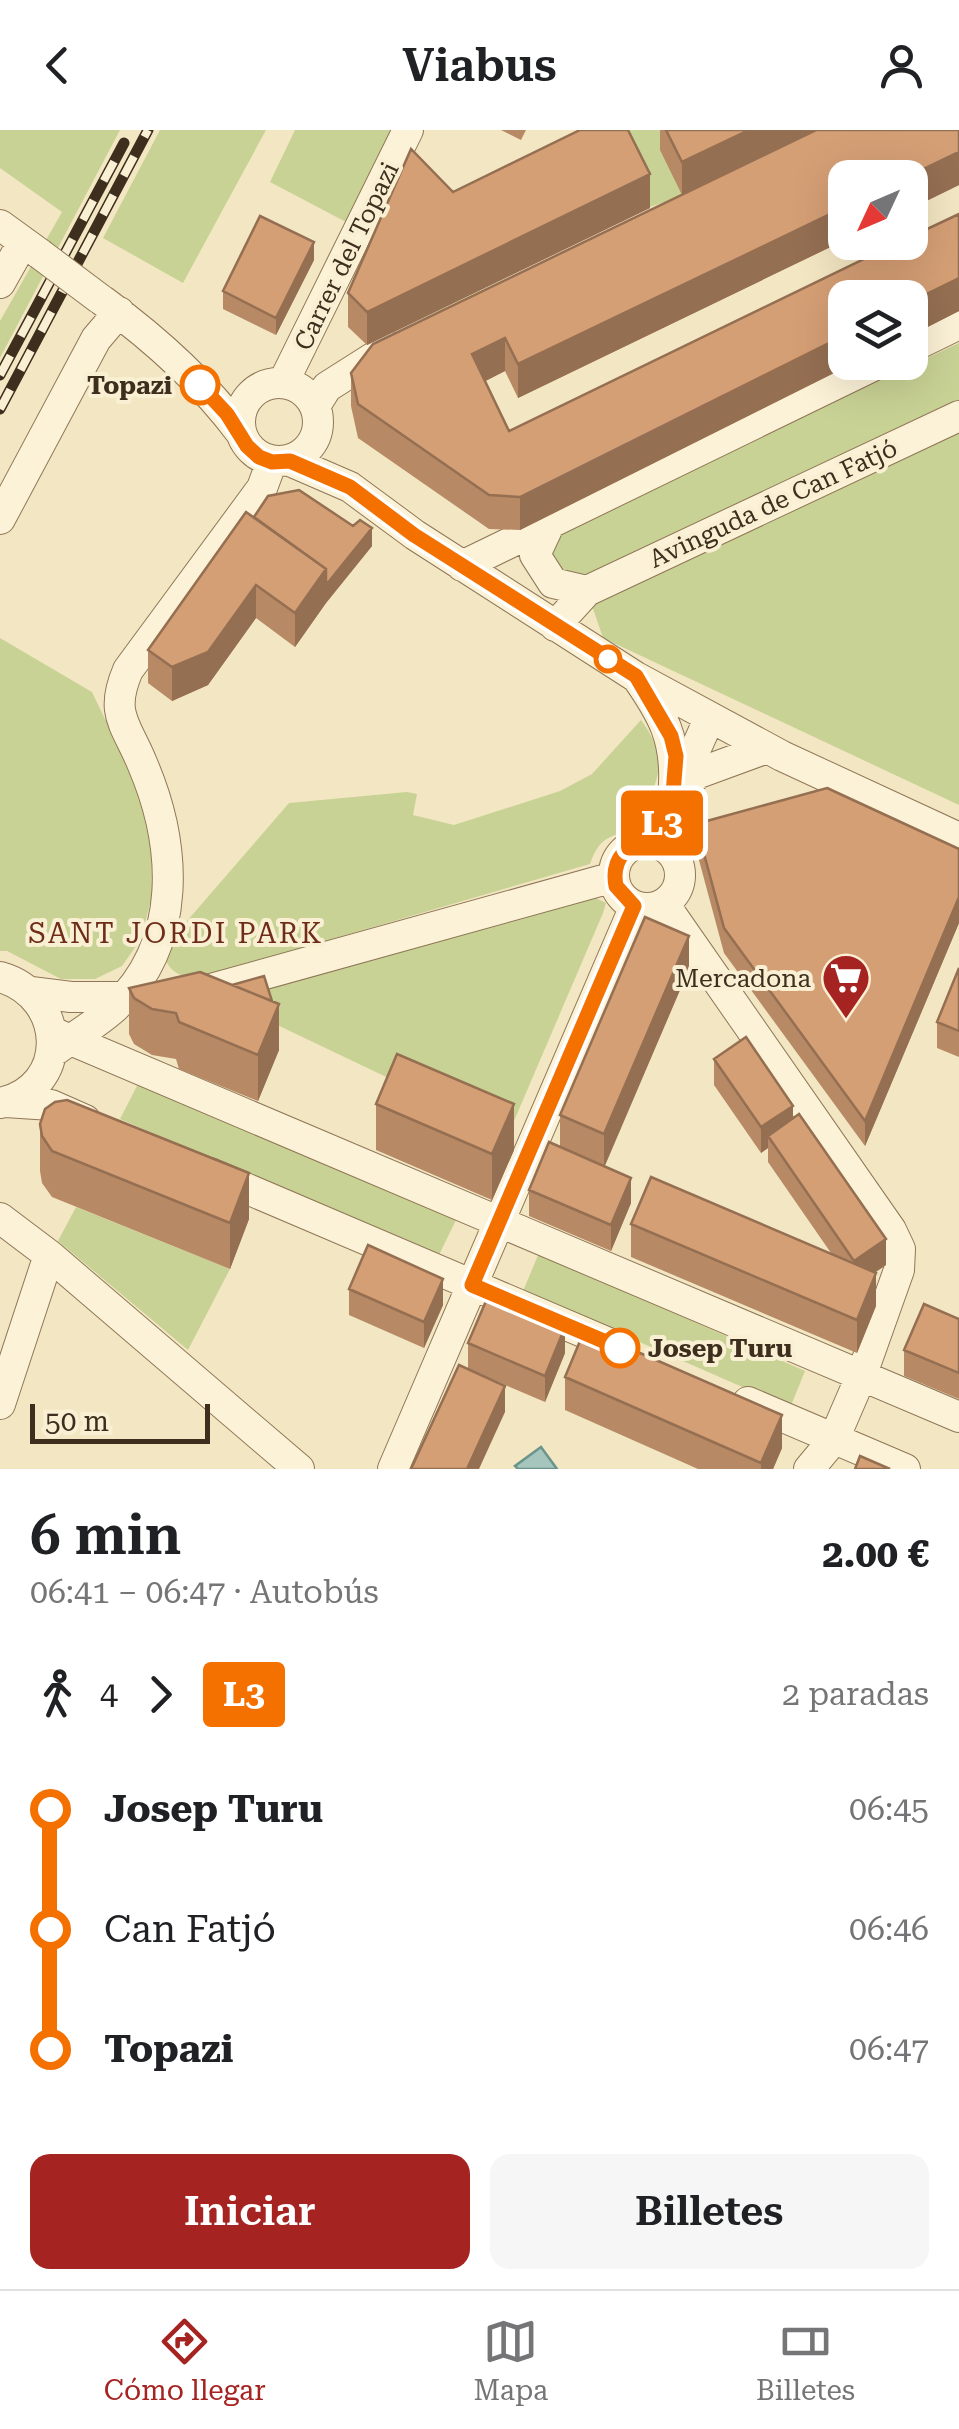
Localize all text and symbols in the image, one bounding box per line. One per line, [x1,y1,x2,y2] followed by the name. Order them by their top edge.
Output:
[30,38,85,93] icon: back
[874,38,929,93] icon: person
[402,39,557,92] text: Viabus
[288,158,405,355] street label: Carrer del Topazi
[828,160,928,260] north arrow
[828,160,928,380] map controls
[828,280,928,380] button: layers
[181,366,219,404] marker: Topazi
[87,371,172,400] place label: Topazi
[645,433,902,574] street label: Avinguda de Can Fatjó
[595,646,621,672] unlabelled marker
[617,790,707,856] line badge: L3
[641,803,683,844] text: L3
[28,917,324,950] district label: SANT JORDI PARK
[820,952,872,1020] supermarket icon: Mercadona
[675,964,811,993] place label: Mercadona
[601,1329,639,1367] marker: Josep Turu
[648,1334,793,1363] place label: Josep Turu
[30,1399,210,1444] scale bar
[45,1405,109,1438] text: 50 m
[30,1503,181,1567] text: 6 min
[822,1532,929,1576] text: 2.00 €
[30,1573,379,1611] text: 06:41 – 06:47 · Autobús
[30,1667,85,1722] icon: walk
[133,1667,188,1722] icon: forward
[223,1674,265,1715] text: L3
[100,1675,118,1713] text: 4
[782,1675,929,1713] text: 2 paradas
[104,1787,323,1831] text: Josep Turu
[849,1790,929,1828] text: 06:45
[104,1907,276,1951] text: Can Fatjó
[849,1910,929,1948] text: 06:46
[104,2027,233,2071] text: Topazi
[849,2030,929,2068] text: 06:47
[30,2154,470,2269] button: Iniciar
[490,2154,929,2269] button: Billetes
[104,2314,266,2407] tab: Cómo llegar
[473,2314,548,2407] tab: Mapa
[756,2314,855,2407] tab: Billetes

